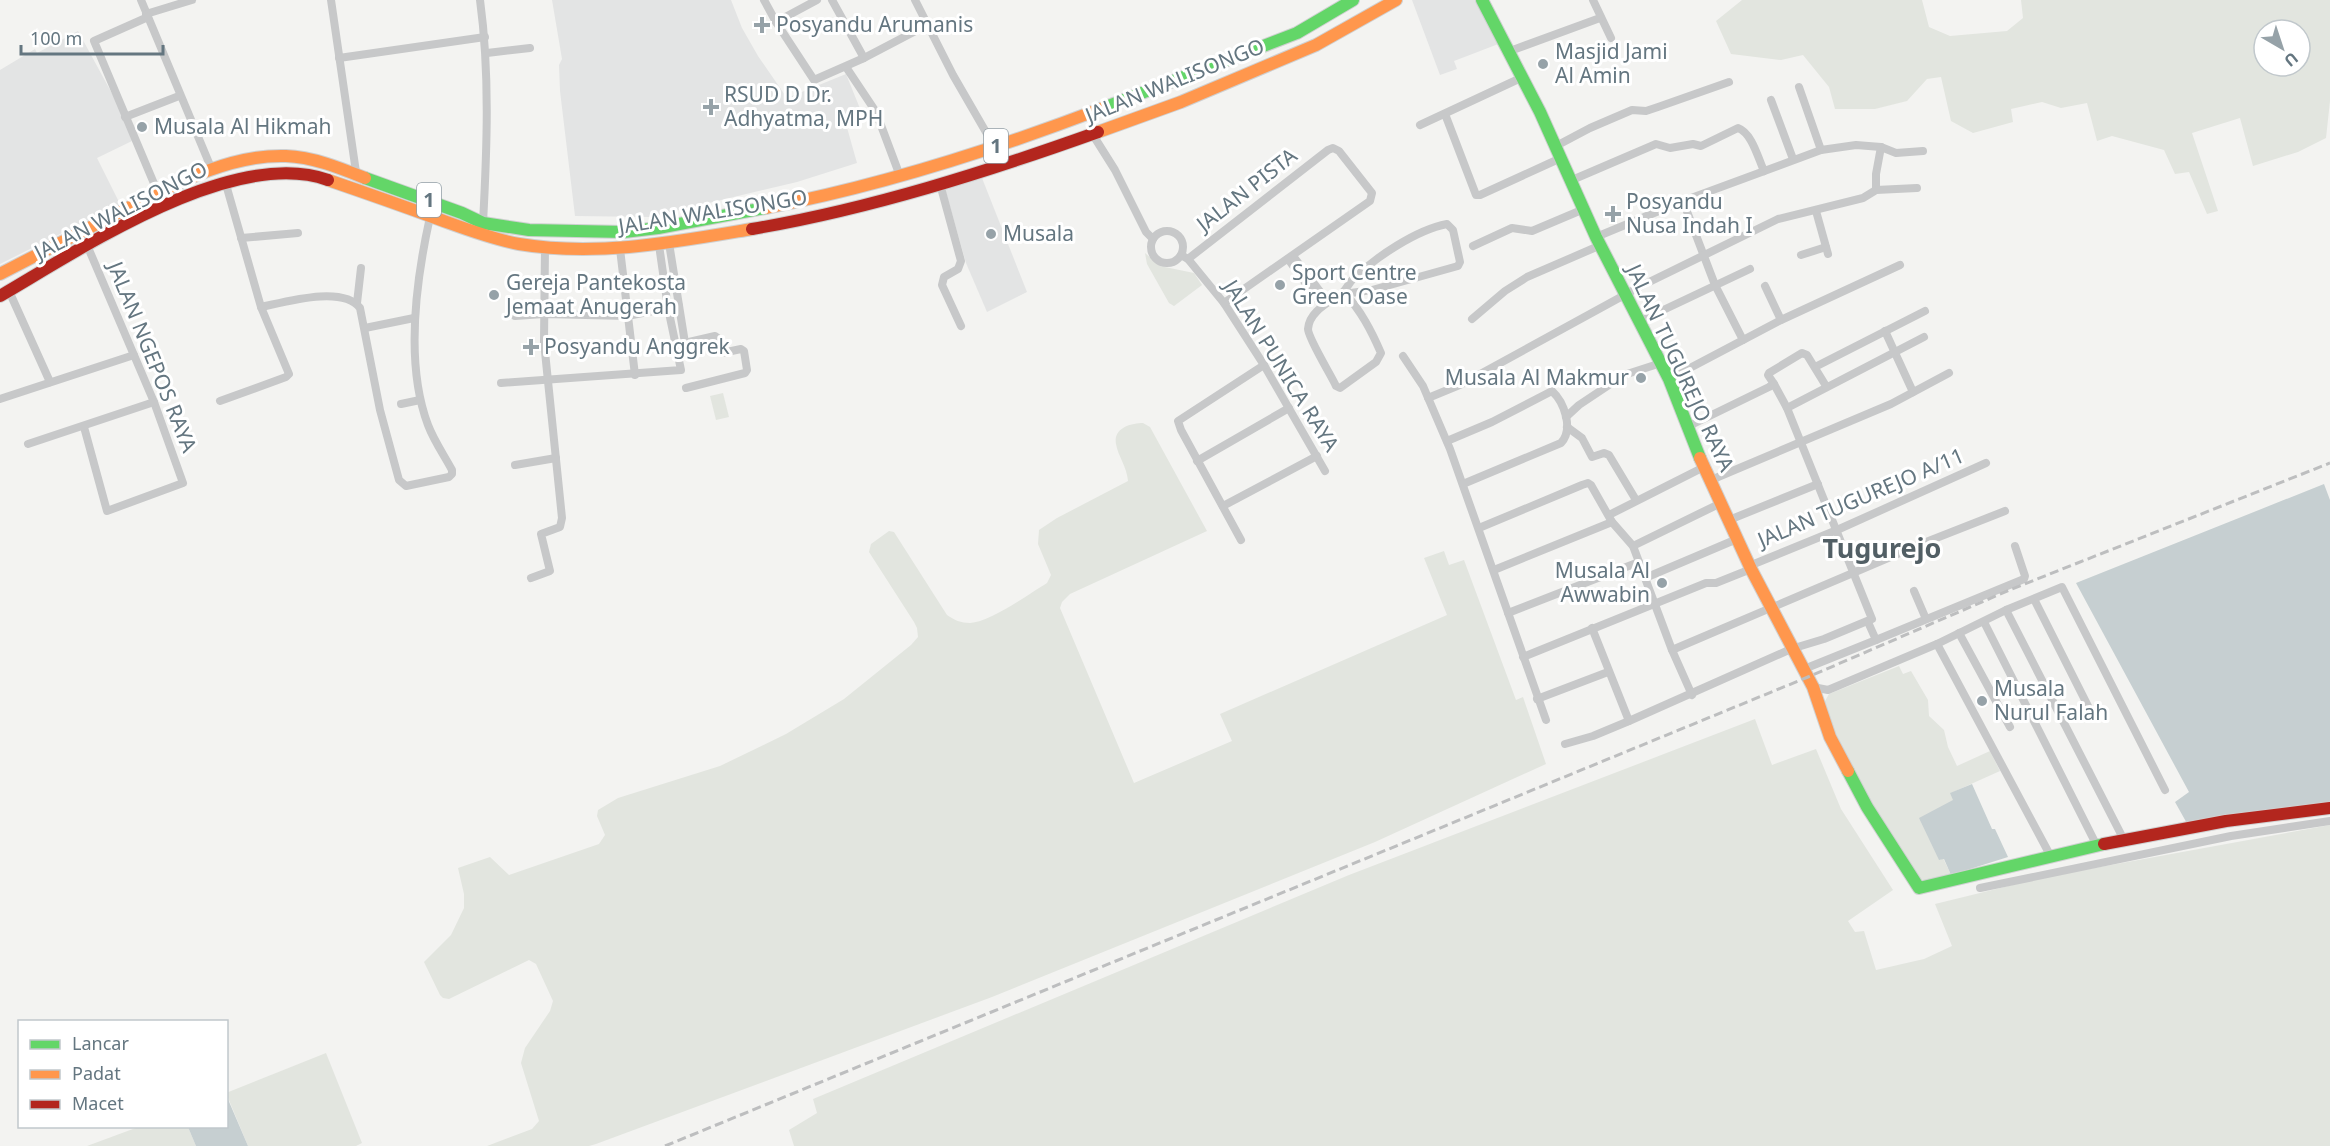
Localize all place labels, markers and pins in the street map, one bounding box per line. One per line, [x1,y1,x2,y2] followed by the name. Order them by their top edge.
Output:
[776,10,973,38] place label: Posyandu Arumanis
[753,16,771,34] marker: Posyandu Arumanis
[1555,37,1668,89] place label: Masjid Jami Al Amin
[1536,57,1550,71] marker: Masjid Jami Al Amin
[724,80,883,132] place label: RSUD D Dr. Adhyatma, MPH
[702,98,720,116] marker: RSUD D Dr. Adhyatma, MPH
[154,112,331,140] place label: Musala Al Hikmah
[135,120,149,134] marker: Musala Al Hikmah
[1626,187,1753,239] place label: Posyandu Nusa Indah I
[1604,205,1622,223] marker: Posyandu Nusa Indah I
[1003,219,1074,247] place label: Musala
[984,227,998,241] marker: Musala
[1292,258,1417,310] place label: Sport Centre Green Oase
[504,268,686,320] place label: Gereja Pantekosta Jemaat Anugerah
[1273,278,1287,292] marker: Sport Centre Green Oase
[487,288,501,302] marker: Gereja Pantekosta Jemaat Anugerah
[544,332,731,360] place label: Posyandu Anggrek
[522,338,540,356] marker: Posyandu Anggrek
[1445,363,1629,391] place label: Musala Al Makmur
[1634,371,1648,385] marker: Musala Al Makmur
[1555,556,1650,608] place label: Musala Al Awwabin
[1655,576,1669,590] marker: Musala Al Awwabin
[1994,674,2108,726] place label: Musala Nurul Falah
[1975,694,1989,708] marker: Musala Nurul Falah

